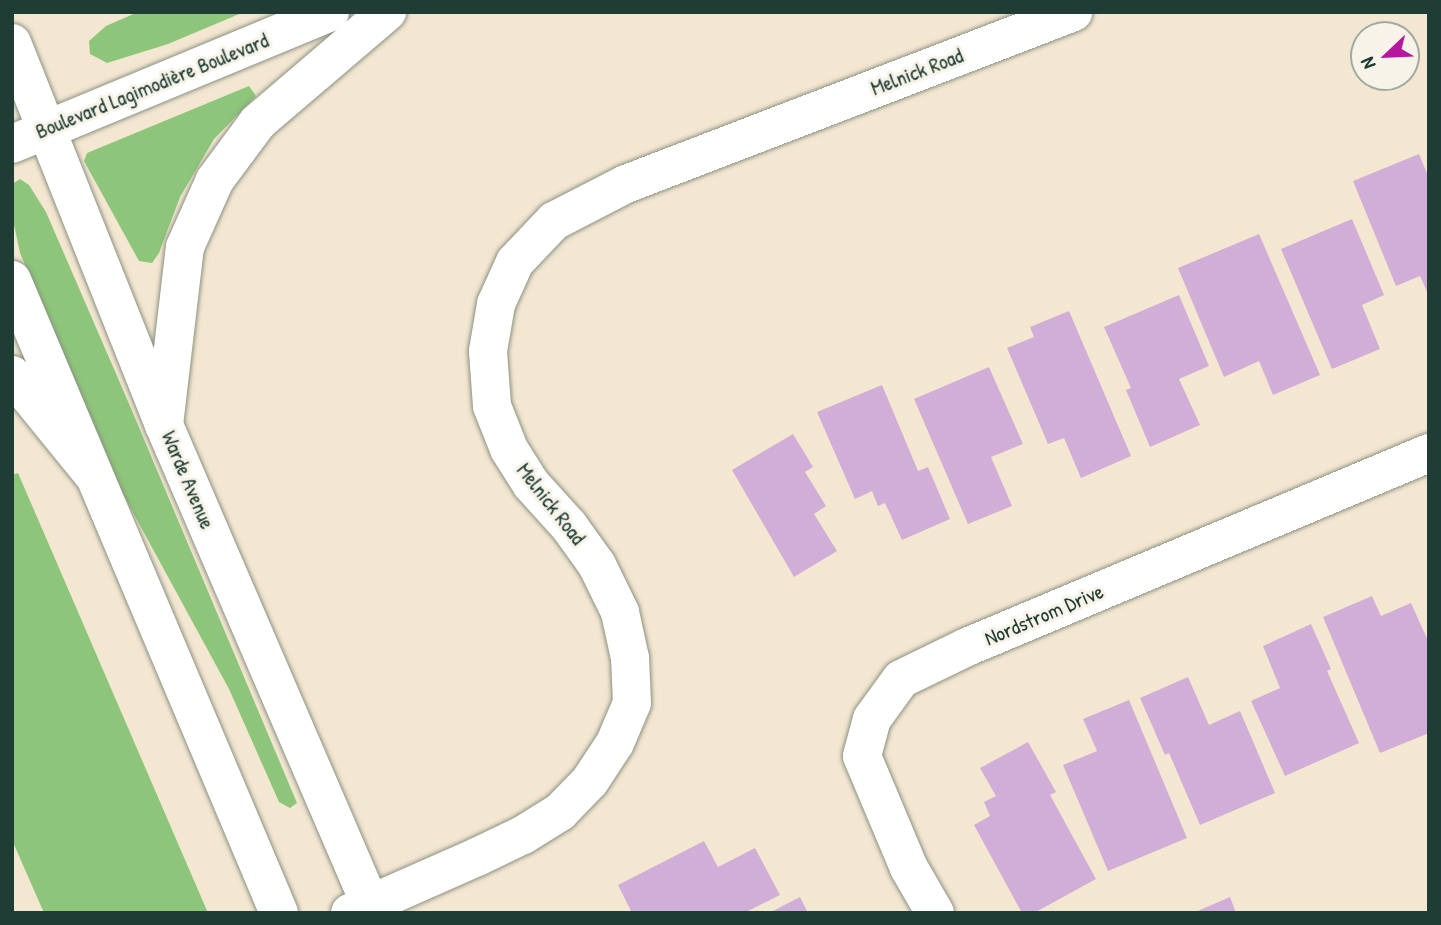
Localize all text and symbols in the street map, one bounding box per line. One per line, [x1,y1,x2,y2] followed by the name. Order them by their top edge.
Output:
[1350,21,1420,91] north arrow
[32,28,272,144] street label: Boulevard Lagimodière Boulevard
[867,43,967,101] street label: Melnick Road
[1354,54,1381,73] text: N
[156,427,220,533] street label: Warde Avenue
[511,458,591,550] street label: Melnick Road
[981,579,1107,651] street label: Nordstrom Drive

